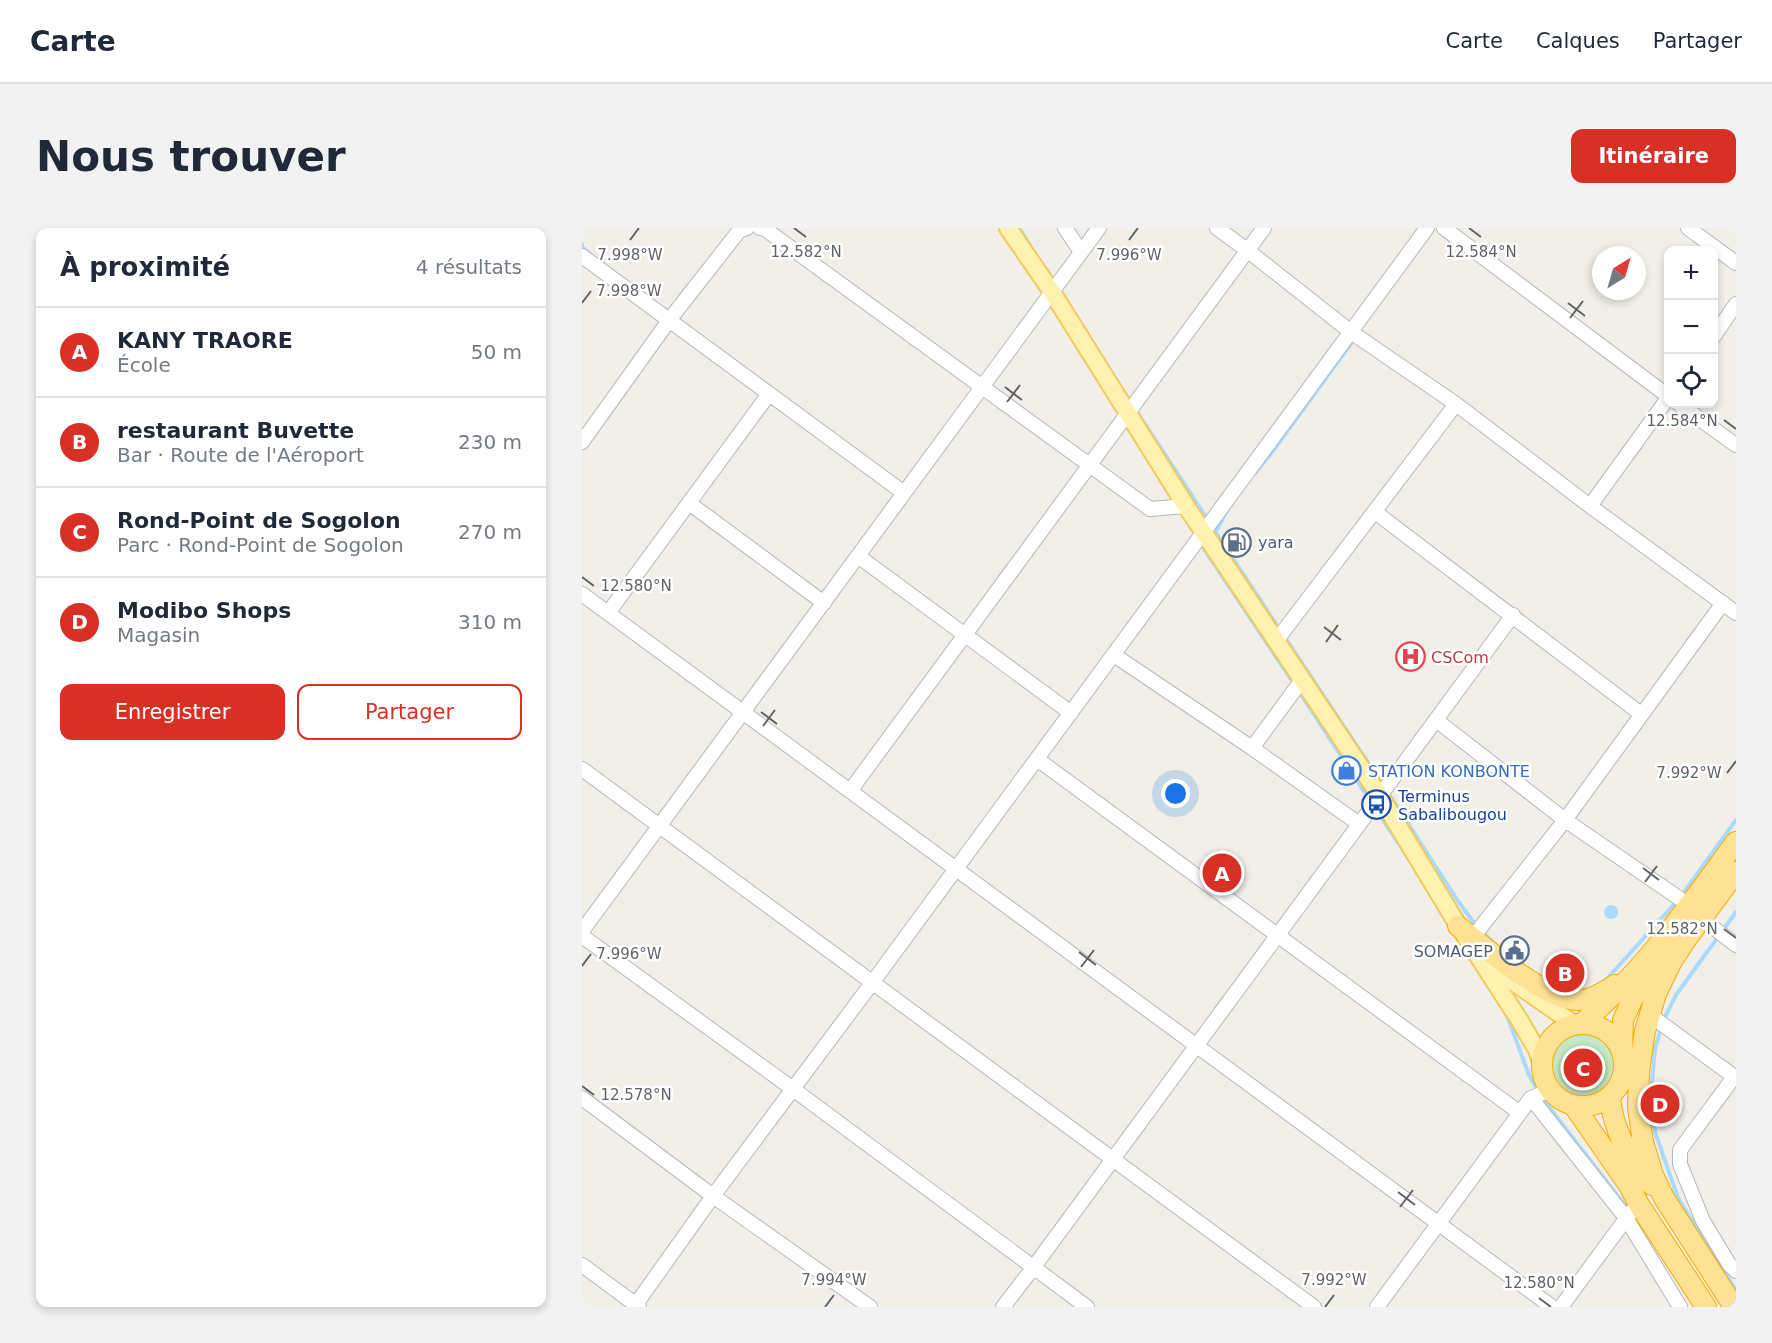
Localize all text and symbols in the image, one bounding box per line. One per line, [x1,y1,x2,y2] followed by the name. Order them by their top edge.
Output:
[30,25,116,58] text: Carte
[1446,29,1503,53] text: Carte
[1536,29,1620,53] text: Calques
[1653,29,1742,53] text: Partager
[1571,129,1736,183] button: Itinéraire
[36,132,346,181] text: Nous trouver
[770,243,842,261] text: 12.582°N
[1445,243,1517,261] text: 12.584°N
[597,246,663,264] text: 7.998°W
[1096,246,1162,264] text: 7.996°W
[1592,246,1646,300] north arrow
[1664,246,1718,408] map controls
[1664,246,1718,300] button: +
[60,252,230,282] text: À proximité
[416,255,522,279] text: 4 résultats
[596,282,662,300] text: 7.998°W
[1664,300,1718,354] button: −
[117,328,293,353] text: KANY TRAORE
[72,340,87,364] text: A
[471,340,522,364] text: 50 m
[117,353,171,377] text: École
[1664,354,1718,408] button: locate
[1646,412,1718,430] text: 12.584°N
[117,418,354,443] text: restaurant Buvette
[72,430,87,454] text: B
[458,430,522,454] text: 230 m
[117,443,364,467] text: Bar · Route de l'Aéroport
[117,508,401,533] text: Rond-Point de Sogolon
[72,520,87,544] text: C
[458,520,522,544] text: 270 m
[1221,526,1253,558] fuel station icon: yara
[117,533,404,557] text: Parc · Rond-Point de Sogolon
[1258,533,1294,552] place label: yara
[600,577,672,595] text: 12.580°N
[117,598,291,623] text: Modibo Shops
[71,610,88,634] text: D
[458,610,522,634] text: 310 m
[117,623,200,647] text: Magasin
[1394,641,1426,673] hospital icon: CSCom
[1431,648,1489,667] place label: CSCom
[60,684,285,740] button: Enregistrer
[297,684,522,740] button: Partager
[1331,755,1363,787] shop icon: STATION KONBONTE
[1368,762,1530,781] place label: STATION KONBONTE
[1656,764,1722,782] text: 7.992°W
[1161,779,1190,808] your location
[1397,787,1507,824] place label: Terminus Sabalibougou
[1361,789,1393,821] bus stop icon: Terminus Sabalibougou
[1202,850,1242,896] pin: A
[1646,920,1718,938] text: 12.582°N
[1498,935,1530,967] public building icon: SOMAGEP
[1414,942,1493,961] place label: SOMAGEP
[596,945,662,963] text: 7.996°W
[1546,950,1584,996] pin: B
[1564,1046,1602,1090] pin: C
[1640,1082,1680,1126] pin: D
[600,1086,672,1104] text: 12.578°N
[801,1271,867,1289] text: 7.994°W
[1301,1271,1367,1289] text: 7.992°W
[1503,1274,1575,1292] text: 12.580°N

